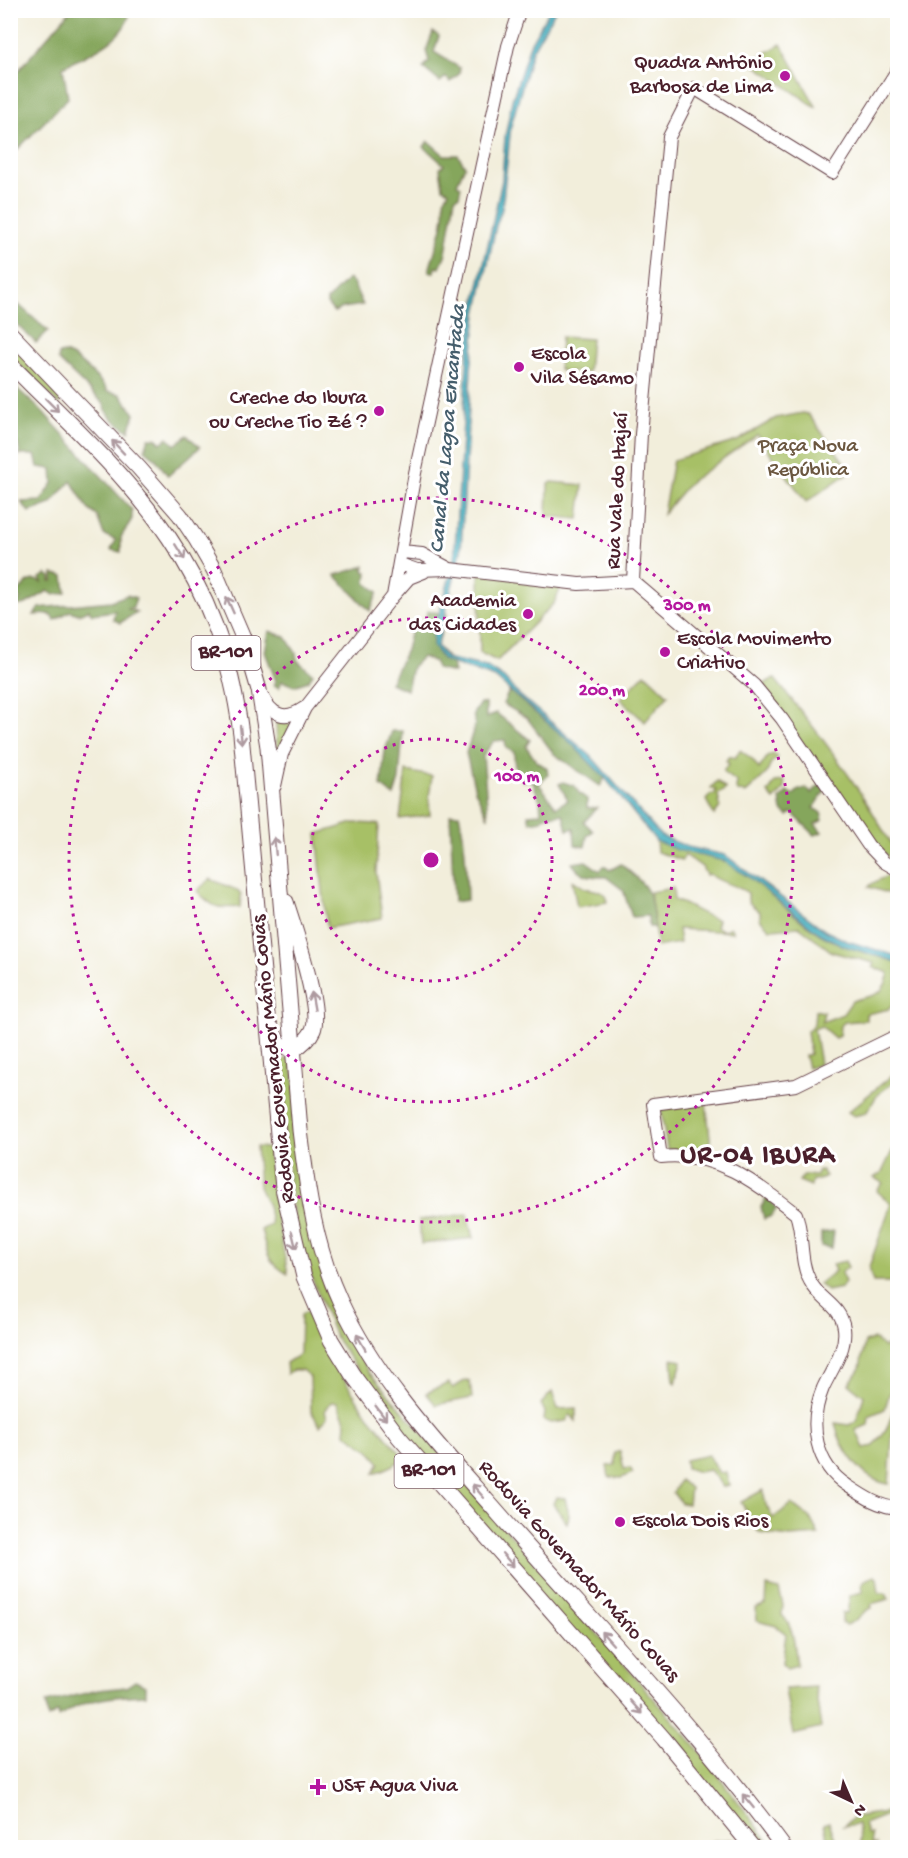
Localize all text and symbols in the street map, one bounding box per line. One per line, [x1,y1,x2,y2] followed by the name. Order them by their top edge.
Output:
[629,52,774,101] place label: Quadra Antônio Barbosa de Lima
[778,69,792,83] marker: Quadra Antônio Barbosa de Lima
[425,302,473,554] water label: Canal da Lagoa Encantada
[530,343,634,392] place label: Escola Vila Sésamo
[512,360,526,374] marker: Escola Vila Sésamo
[209,387,368,436] place label: Creche do Ibura ou Creche Tio Zé ?
[45,398,59,413] one-way arrow
[372,404,386,418] marker: Creche do Ibura ou Creche Tio Zé ?
[602,411,636,570] street label: Rua Vale do Itajaí
[757,435,859,484] park label: Praça Nova República
[112,440,126,455] one-way arrow
[174,543,186,560] one-way arrow
[409,590,517,639] place label: Academia das Cidades
[663,596,711,617] text: 300 m
[224,597,235,615] one-way arrow
[521,607,535,621] marker: Academia das Cidades
[677,628,832,677] place label: Escola Movimento Criativo
[192,636,260,670] road number: BR-101
[658,645,672,659] marker: Escola Movimento Criativo
[579,681,625,702] text: 200 m
[236,725,247,745] one-way arrow
[494,767,540,788] text: 100 m
[269,836,280,856] one-way arrow
[421,850,441,870] centre of rings
[247,912,303,1204] street label: Rodovia Governador Mário Covas
[307,991,318,1011] one-way arrow
[680,1141,836,1173] district label: UR-04 IBURA
[288,1230,300,1249] one-way arrow
[354,1333,366,1350] one-way arrow
[375,1404,387,1420] one-way arrow
[394,1454,464,1488] road number: BR-101
[472,1456,685,1689] street label: Rodovia Governador Mário Covas
[471,1484,485,1499] one-way arrow
[632,1510,769,1535] place label: Escola Dois Rios
[613,1515,627,1529] marker: Escola Dois Rios
[501,1552,515,1567] one-way arrow
[601,1630,615,1646] one-way arrow
[629,1699,643,1714] one-way arrow
[821,1771,881,1831] north arrow
[332,1775,459,1800] place label: USF Agua Viva
[309,1778,327,1796] marker: USF Agua Viva
[742,1793,755,1809] one-way arrow
[848,1799,869,1820] text: N

